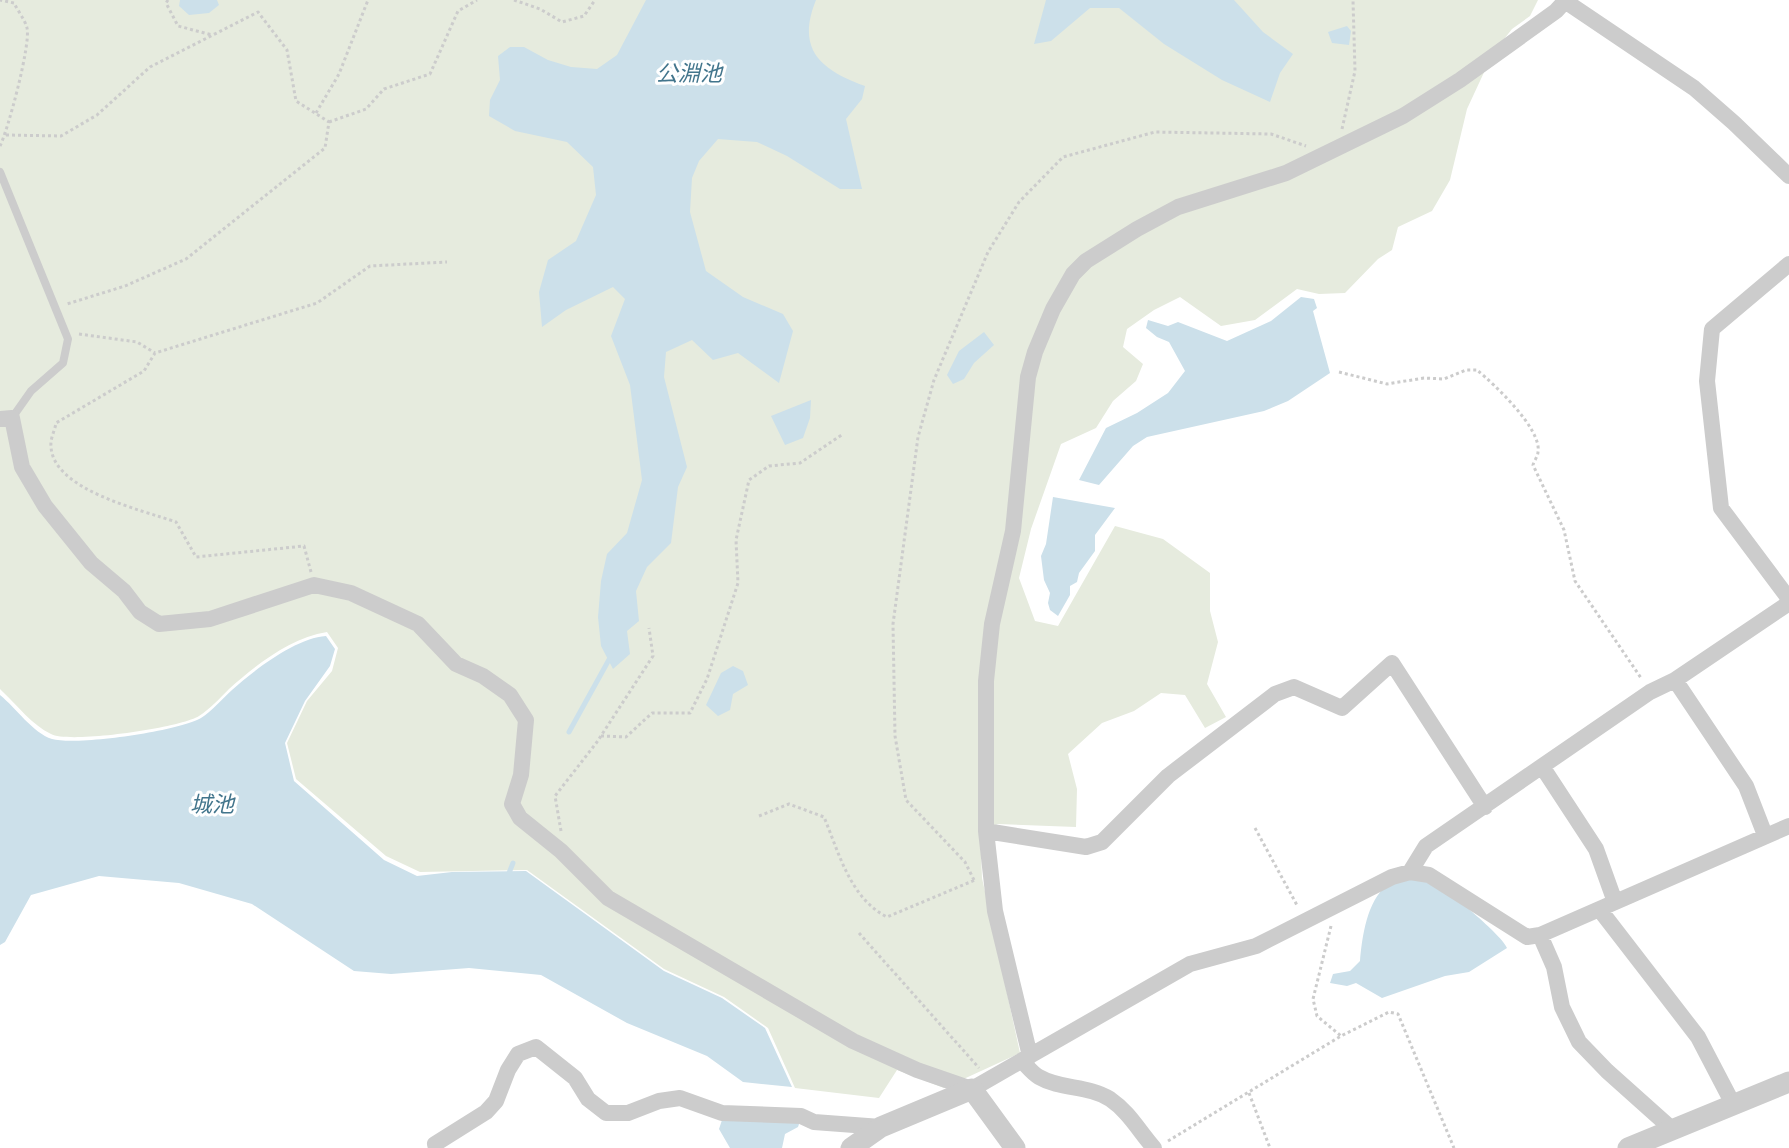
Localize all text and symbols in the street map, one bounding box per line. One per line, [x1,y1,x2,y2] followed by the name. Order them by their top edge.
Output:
[656,61,724,86] water label: 公淵池
[190,792,236,817] water label: 城池

